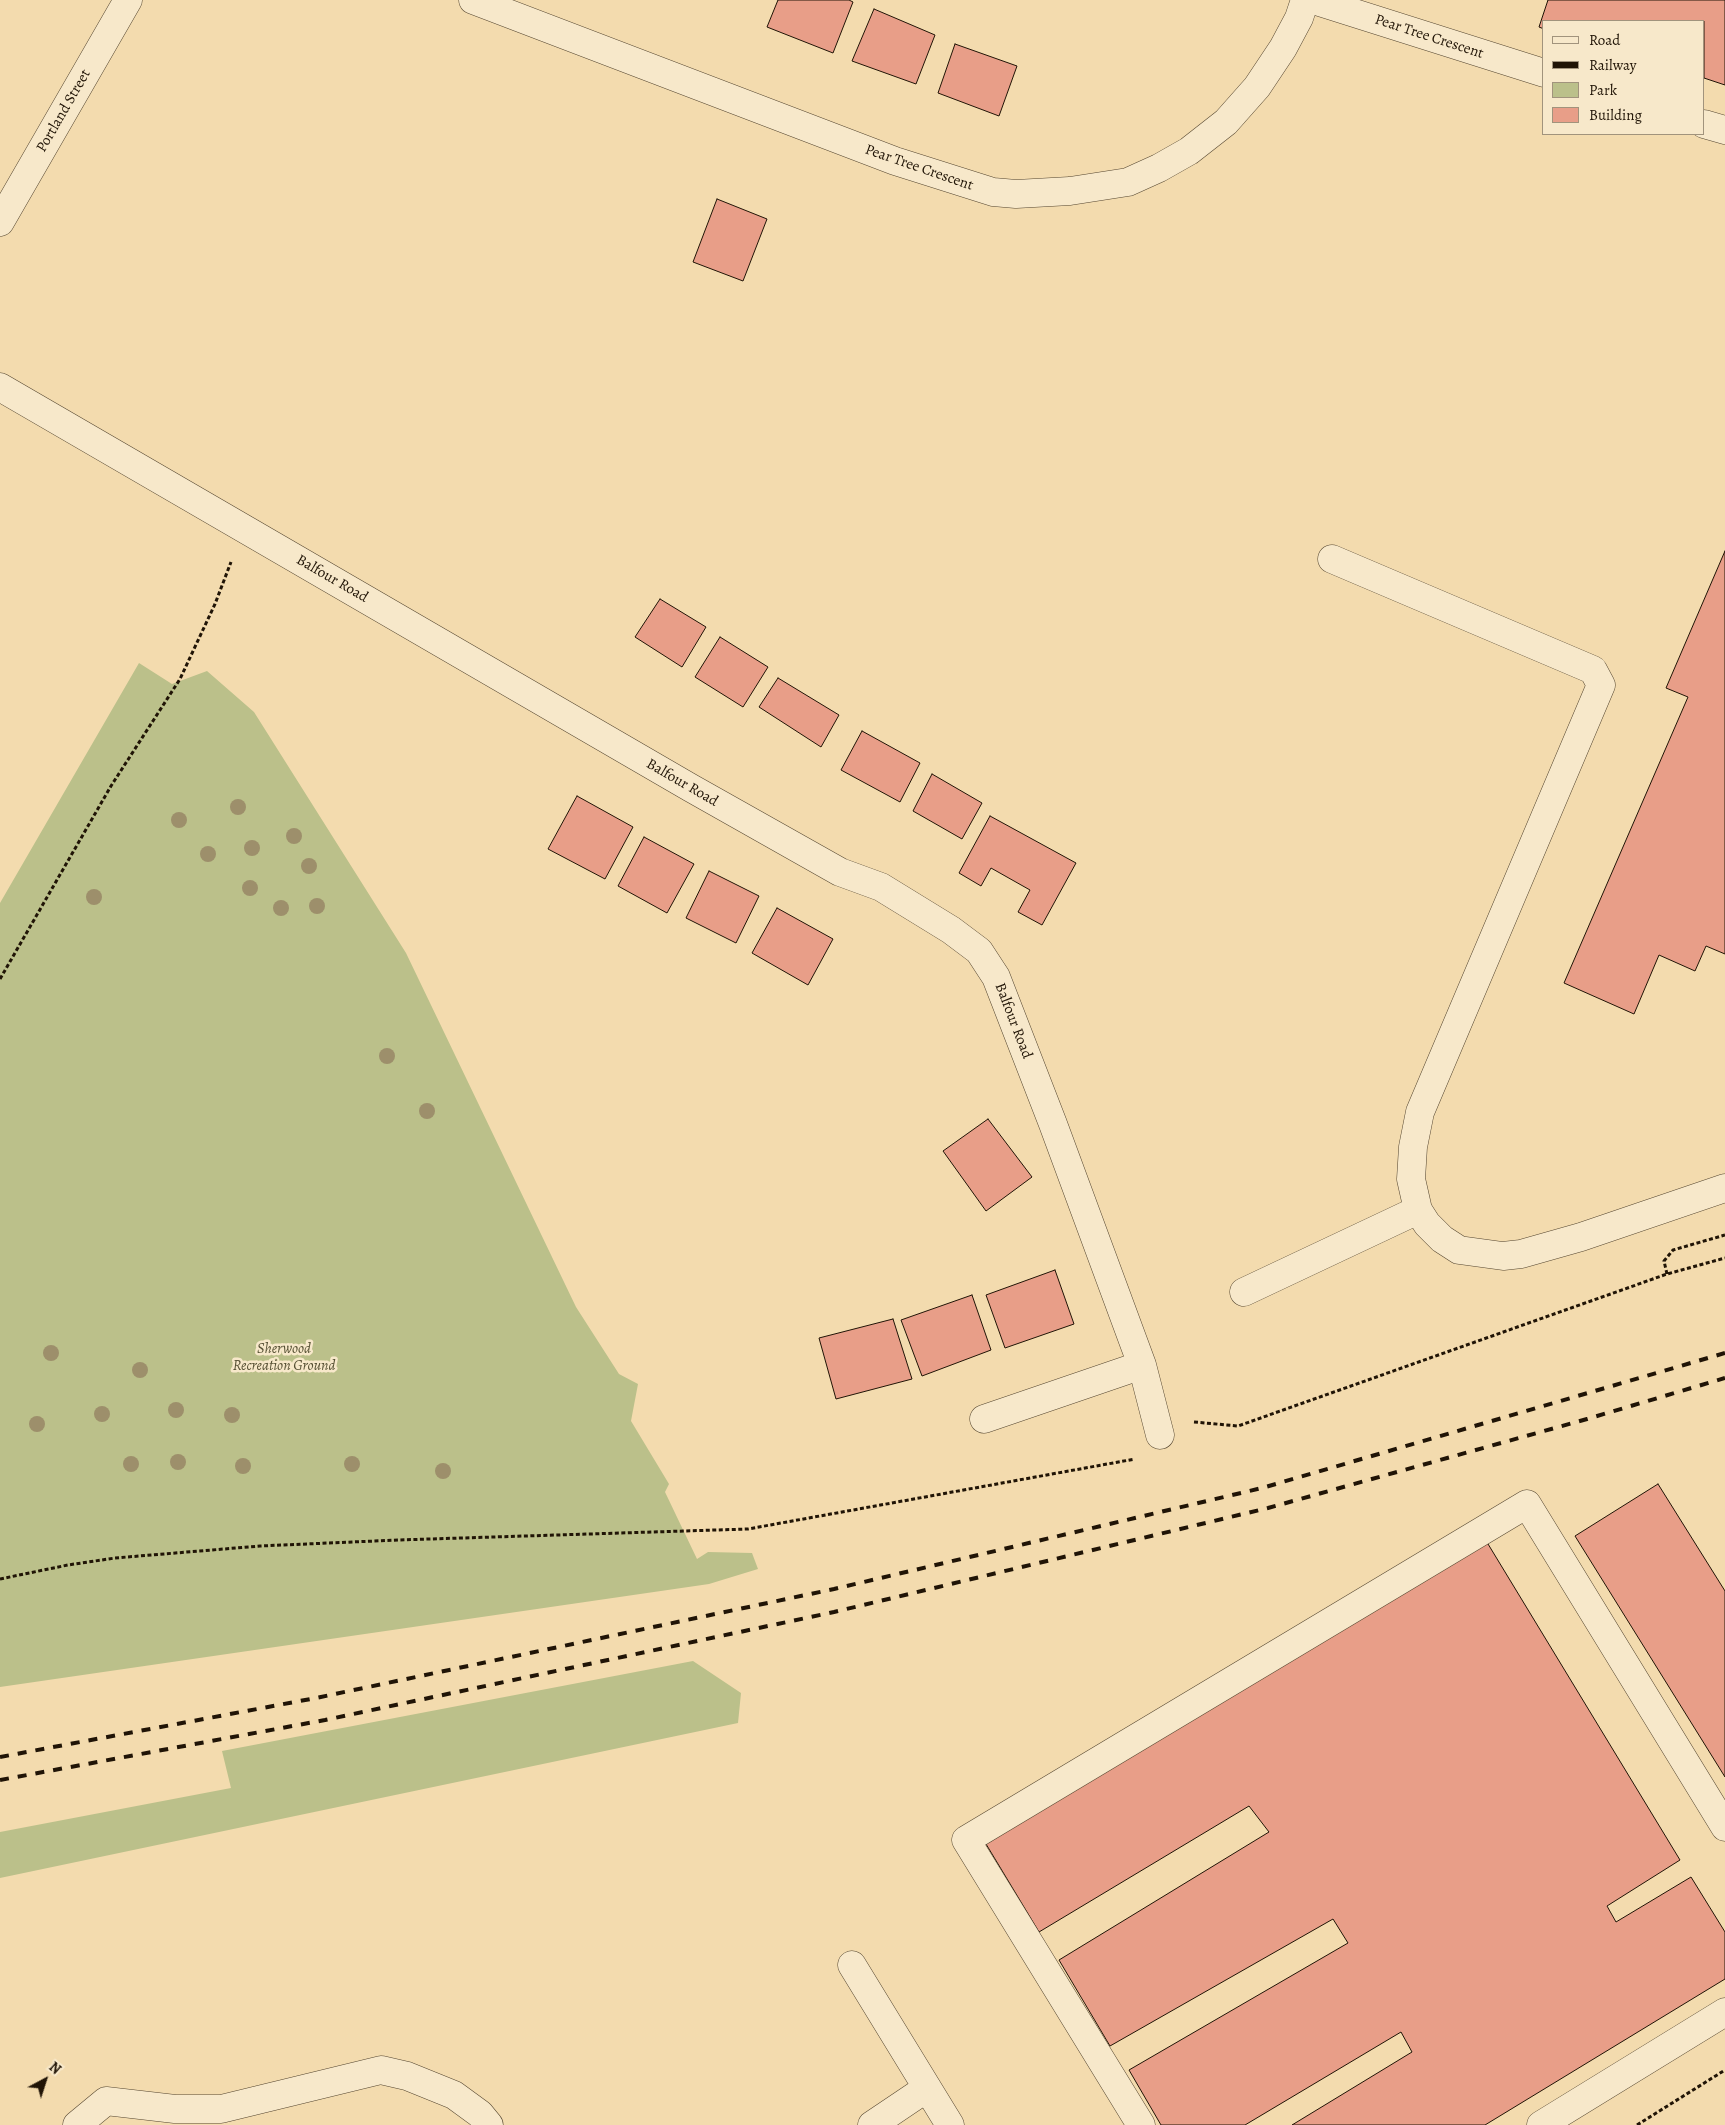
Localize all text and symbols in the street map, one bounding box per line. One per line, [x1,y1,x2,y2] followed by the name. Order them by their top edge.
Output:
[1372,11,1486,63] street label: Pear Tree Crescent
[1542,20,1705,135] legend
[1589,30,1620,50] text: Road
[1589,55,1636,75] text: Railway
[33,66,95,156] street label: Portland Street
[1589,80,1617,100] text: Park
[1589,105,1642,125] text: Building
[863,141,975,195] street label: Pear Tree Crescent
[293,551,371,607] street label: Balfour Road
[643,755,721,811] street label: Balfour Road
[990,981,1036,1061] street label: Balfour Road
[233,1340,335,1375] park label: Sherwood Recreation Ground
[20,2055,70,2105] north arrow
[45,2058,65,2079] text: N

